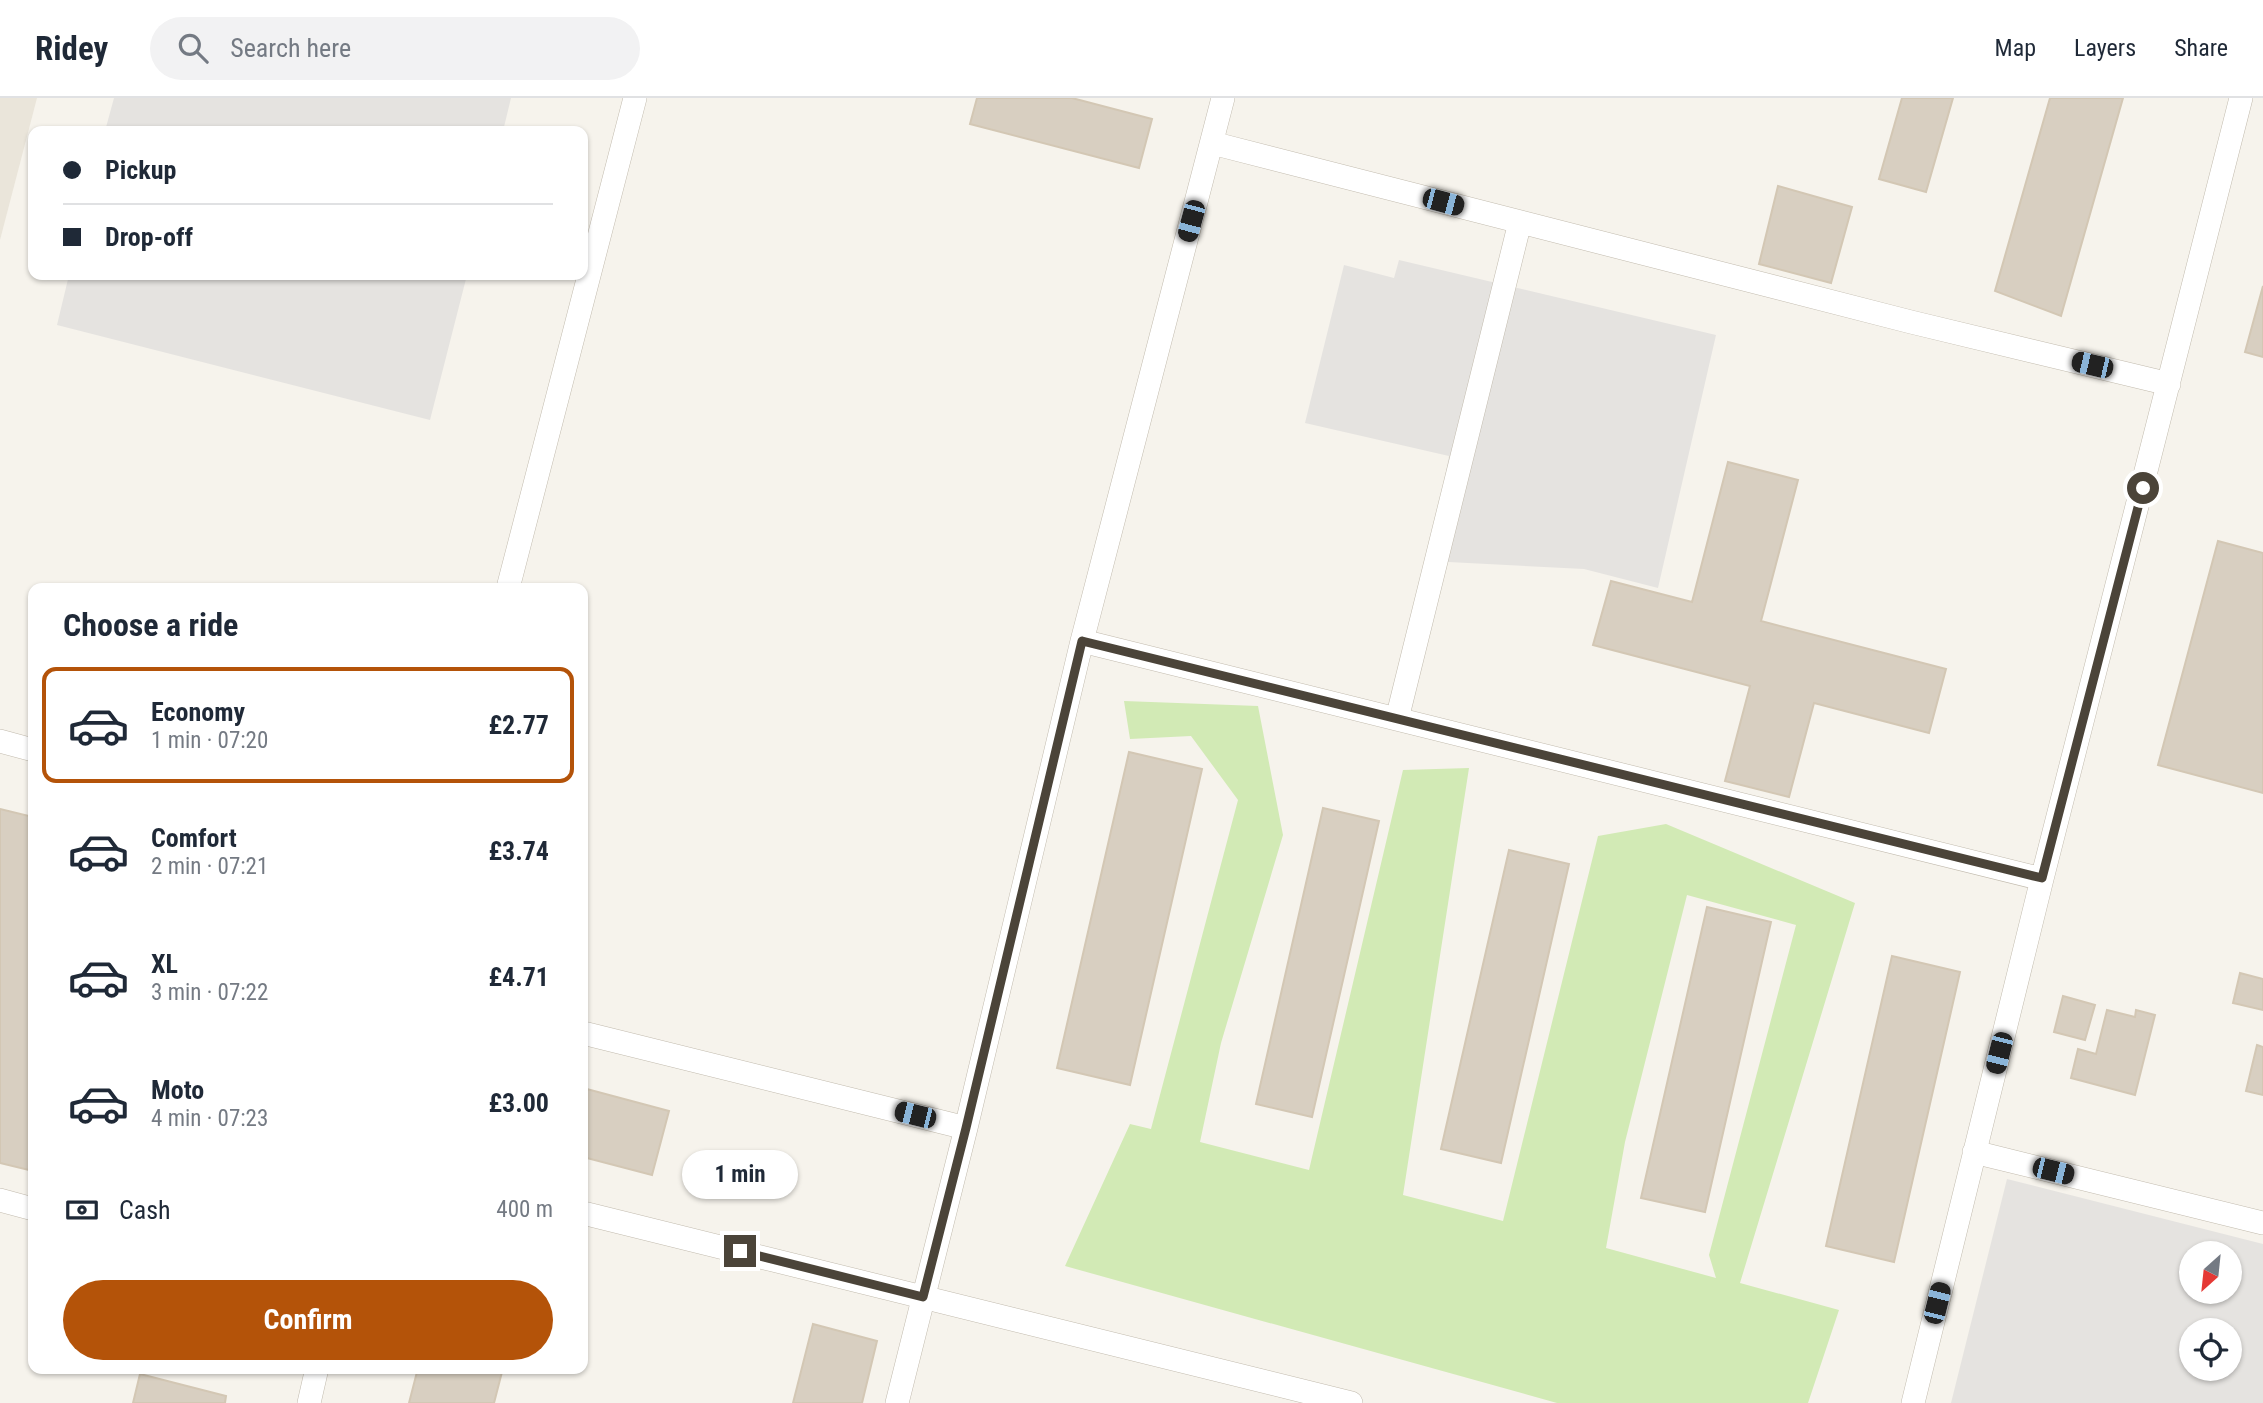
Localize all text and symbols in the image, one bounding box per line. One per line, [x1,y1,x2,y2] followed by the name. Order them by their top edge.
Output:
[150,17,640,80] search box
[35,29,108,68] text: Ridey
[174,29,212,67] icon: search
[230,33,351,63] text: Search here
[1995,34,2036,62] text: Map
[2074,34,2136,62] text: Layers
[2174,34,2228,62] text: Share
[105,155,176,185] text: Pickup
[1420,186,1467,218] car
[1176,198,1207,244] car
[105,222,193,252] text: Drop-off
[2070,350,2115,380] car
[2127,472,2159,504] route start
[63,606,238,644] text: Choose a ride
[67,694,130,757] icon: car
[151,697,245,727] text: Economy
[488,710,549,740] text: £2.77
[151,727,268,754] text: 1 min · 07:20
[67,820,130,883] icon: car
[151,823,237,853] text: Comfort
[488,836,549,866] text: £3.74
[151,853,268,880] text: 2 min · 07:21
[67,946,130,1009] icon: car
[151,949,178,979] text: XL
[488,962,549,992] text: £4.71
[151,979,268,1006] text: 3 min · 07:22
[1984,1030,2015,1076] car
[67,1072,130,1135] icon: car
[151,1075,204,1105] text: Moto
[488,1088,549,1118] text: £3.00
[893,1100,938,1130] car
[151,1105,268,1132] text: 4 min · 07:23
[682,1150,798,1198] callout: 1 min
[2031,1156,2076,1186] car
[714,1161,766,1188] text: 1 min
[63,1191,101,1229] icon: cash
[119,1195,171,1225] text: Cash
[496,1196,553,1223] text: 400 m
[724,1235,756,1267] route end
[2179,1241,2242,1304] north arrow
[2179,1241,2242,1381] map controls
[63,1280,553,1360] button: Confirm
[1922,1280,1953,1326] car
[2179,1318,2242,1381] button: locate

